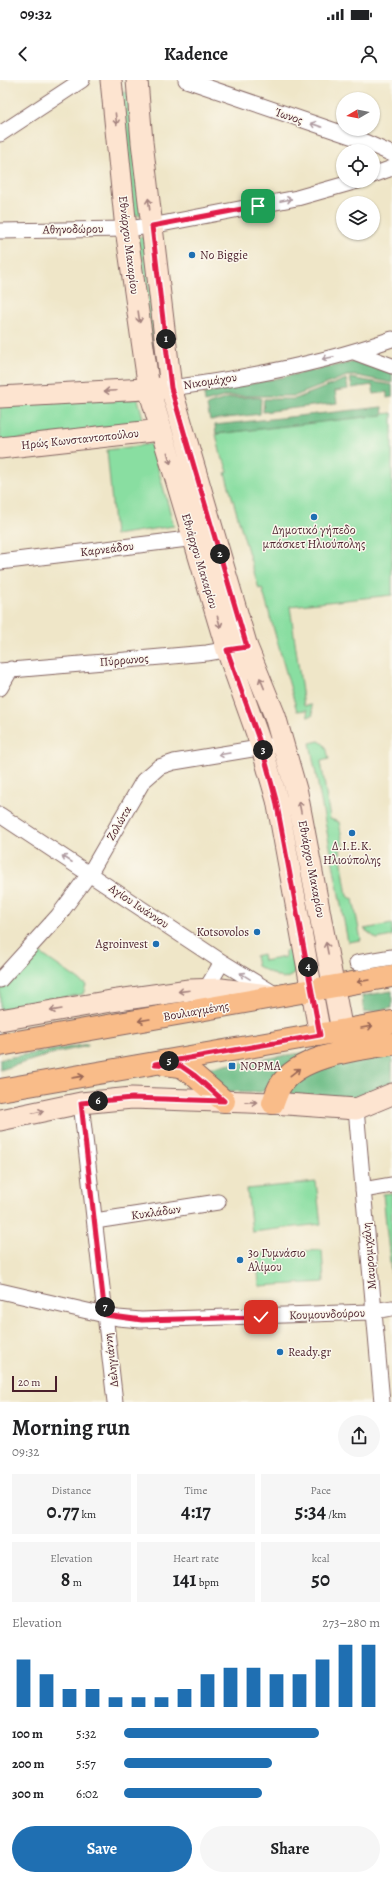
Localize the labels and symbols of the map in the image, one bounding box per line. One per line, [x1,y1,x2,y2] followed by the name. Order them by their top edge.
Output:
[336,92,380,136] north arrow
[273,104,305,128] street label: Ίωνος
[112,112,119,125] one-way arrow
[310,121,323,128] one-way arrow
[241,189,275,223] pin
[115,195,143,295] street label: Εθνάρχου Μακαρίου
[279,196,292,204] one-way arrow
[145,198,153,211] one-way arrow
[42,220,103,238] street label: Αθηνοδώρου
[200,247,248,263] place label: Νο Biggie
[187,250,197,260] marker: Νο Biggie
[135,310,143,323] one-way arrow
[156,329,176,349] pin: 1
[322,355,335,363] one-way arrow
[182,369,238,393] street label: Νικομάχου
[104,387,117,395] one-way arrow
[20,425,140,453] street label: Ηρώς Κωνσταντοπούλου
[166,451,173,464] one-way arrow
[178,511,222,611] street label: Εθνάρχου Μακαρίου
[309,512,319,522] marker: Δημοτικό γήπεδο μπάσκετ Ηλιούπολης
[263,522,365,552] place label: Δημοτικό γήπεδο μπάσκετ Ηλιούπολης
[79,538,135,560] street label: Καρνεάδου
[210,544,230,564] pin: 2
[216,616,223,629] one-way arrow
[99,650,149,670] street label: Πύρρωνος
[257,677,265,689] one-way arrow
[253,740,273,760] pin: 3
[218,750,231,758] one-way arrow
[296,801,304,814] one-way arrow
[103,802,136,843] street label: Ζολώτα
[295,819,329,919] street label: Εθνάρχου Μακαρίου
[347,828,357,838] marker: Δ.Ι.Ε.Κ. Ηλιούπολης
[323,838,381,868] place label: Δ.Ι.Ε.Κ. Ηλιούπολης
[61,854,73,862] one-way arrow
[105,879,172,932] street label: Αγίου Ιωάννου
[196,924,249,940] place label: Kotsovolos
[252,927,262,937] marker: Kotsovolos
[94,936,148,952] place label: Agroinvest
[151,939,161,949] marker: Agroinvest
[322,942,330,955] one-way arrow
[298,957,318,977] pin: 4
[239,972,251,980] one-way arrow
[357,978,370,986] one-way arrow
[178,987,191,995] one-way arrow
[162,997,230,1025] street label: Βουλιαγμένης
[49,1006,62,1014] one-way arrow
[138,1016,151,1024] one-way arrow
[360,1022,373,1030] one-way arrow
[159,1051,179,1071] pin: 5
[240,1058,282,1074] place label: ΝΟΡΜΑ
[227,1061,237,1071] marker: ΝΟΡΜΑ
[289,1068,300,1076] one-way arrow
[71,1072,84,1080] one-way arrow
[88,1091,108,1111] pin: 6
[244,1099,257,1106] one-way arrow
[31,1108,44,1116] one-way arrow
[130,1201,182,1223] street label: Κυκλάδων
[358,1222,380,1290] street label: Μαυρομιχάλη
[247,1245,306,1275] place label: 3ο Γυμνάσιο Αλίμου
[235,1255,245,1265] marker: 3ο Γυμνάσιο Αλίμου
[95,1297,115,1317] pin: 7
[244,1300,278,1334] pin
[289,1305,365,1323] street label: Κουμουνδούρου
[100,1332,122,1388] street label: Δεληγιάννη
[288,1344,332,1360] place label: Ready.gr
[275,1347,285,1357] marker: Ready.gr
[12,1374,57,1393] scale bar

